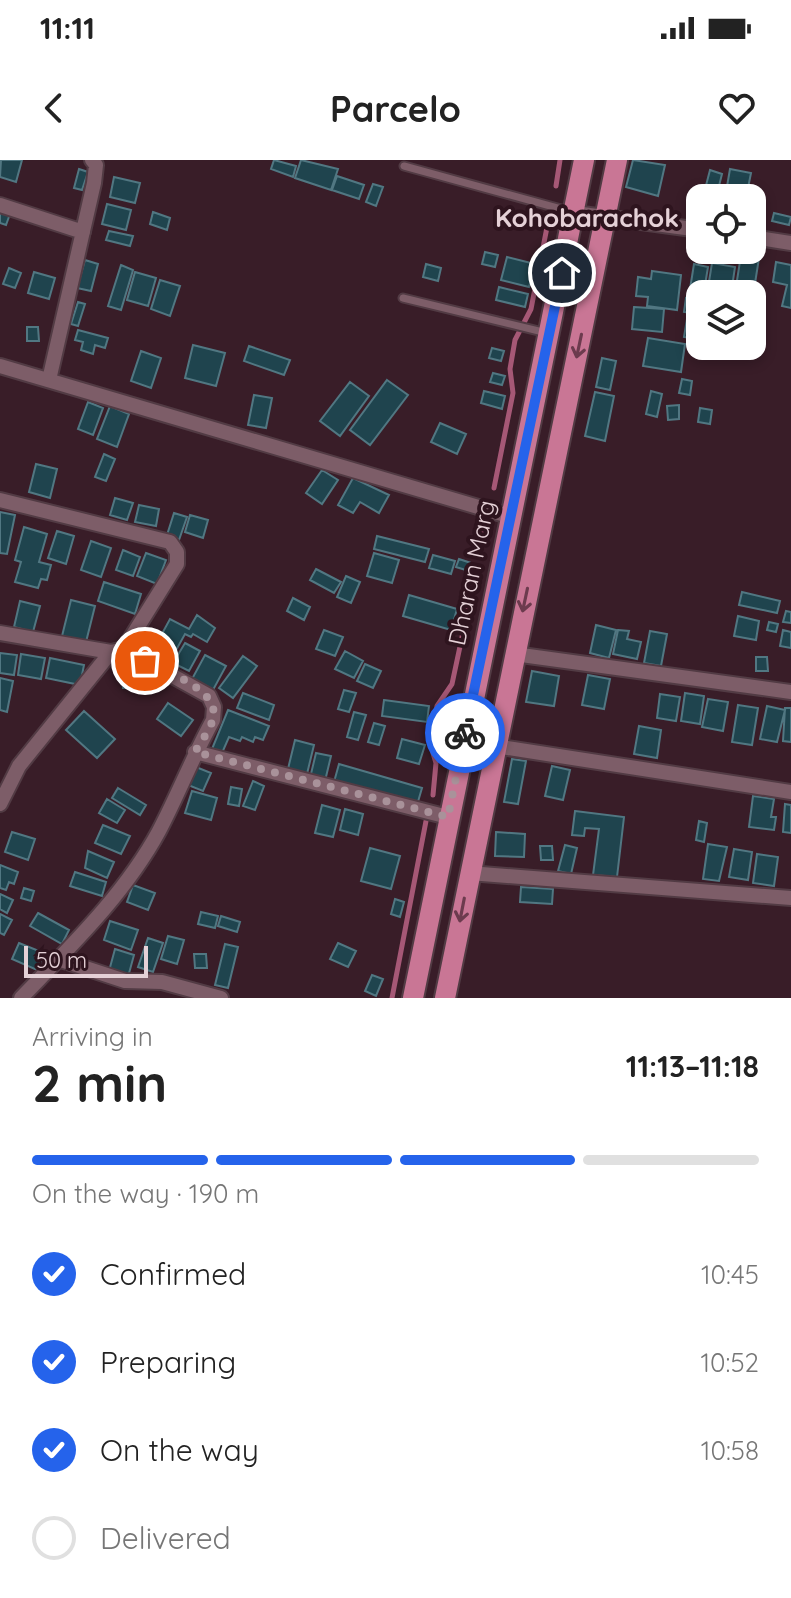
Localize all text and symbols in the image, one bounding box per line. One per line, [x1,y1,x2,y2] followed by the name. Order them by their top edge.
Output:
[40,9,95,47] text: 11:11
[32,86,76,130] icon: back
[330,86,461,131] text: Parcelo
[715,86,759,130] icon: heart
[686,184,766,360] map controls
[686,184,766,264] button: locate
[495,201,679,234] district label: Kohobarachok
[528,239,596,307] pin
[540,251,584,295] icon: home
[686,280,766,360] button: layers
[571,333,586,358] one-way arrow
[441,497,501,648] street label: Dharan Marg
[516,587,531,613] one-way arrow
[111,627,179,695] pin
[123,639,167,683] icon: bag
[425,693,505,773] courier
[443,711,487,755] icon: bike
[454,897,469,922] one-way arrow
[24,942,148,978] scale bar
[36,946,87,974] text: 50 m
[32,1020,153,1053] text: Arriving in
[626,1047,759,1085] text: 11:13–11:18
[32,1050,167,1115] text: 2 min
[32,1177,259,1210] text: On the way · 190 m
[32,1252,76,1296] icon: check
[100,1255,246,1293] text: Confirmed
[701,1258,759,1291] text: 10:45
[32,1340,76,1384] icon: check
[100,1343,236,1381] text: Preparing
[700,1346,759,1379] text: 10:52
[32,1428,76,1472] icon: check
[100,1431,259,1469] text: On the way
[701,1434,759,1467] text: 10:58
[100,1519,231,1557] text: Delivered

